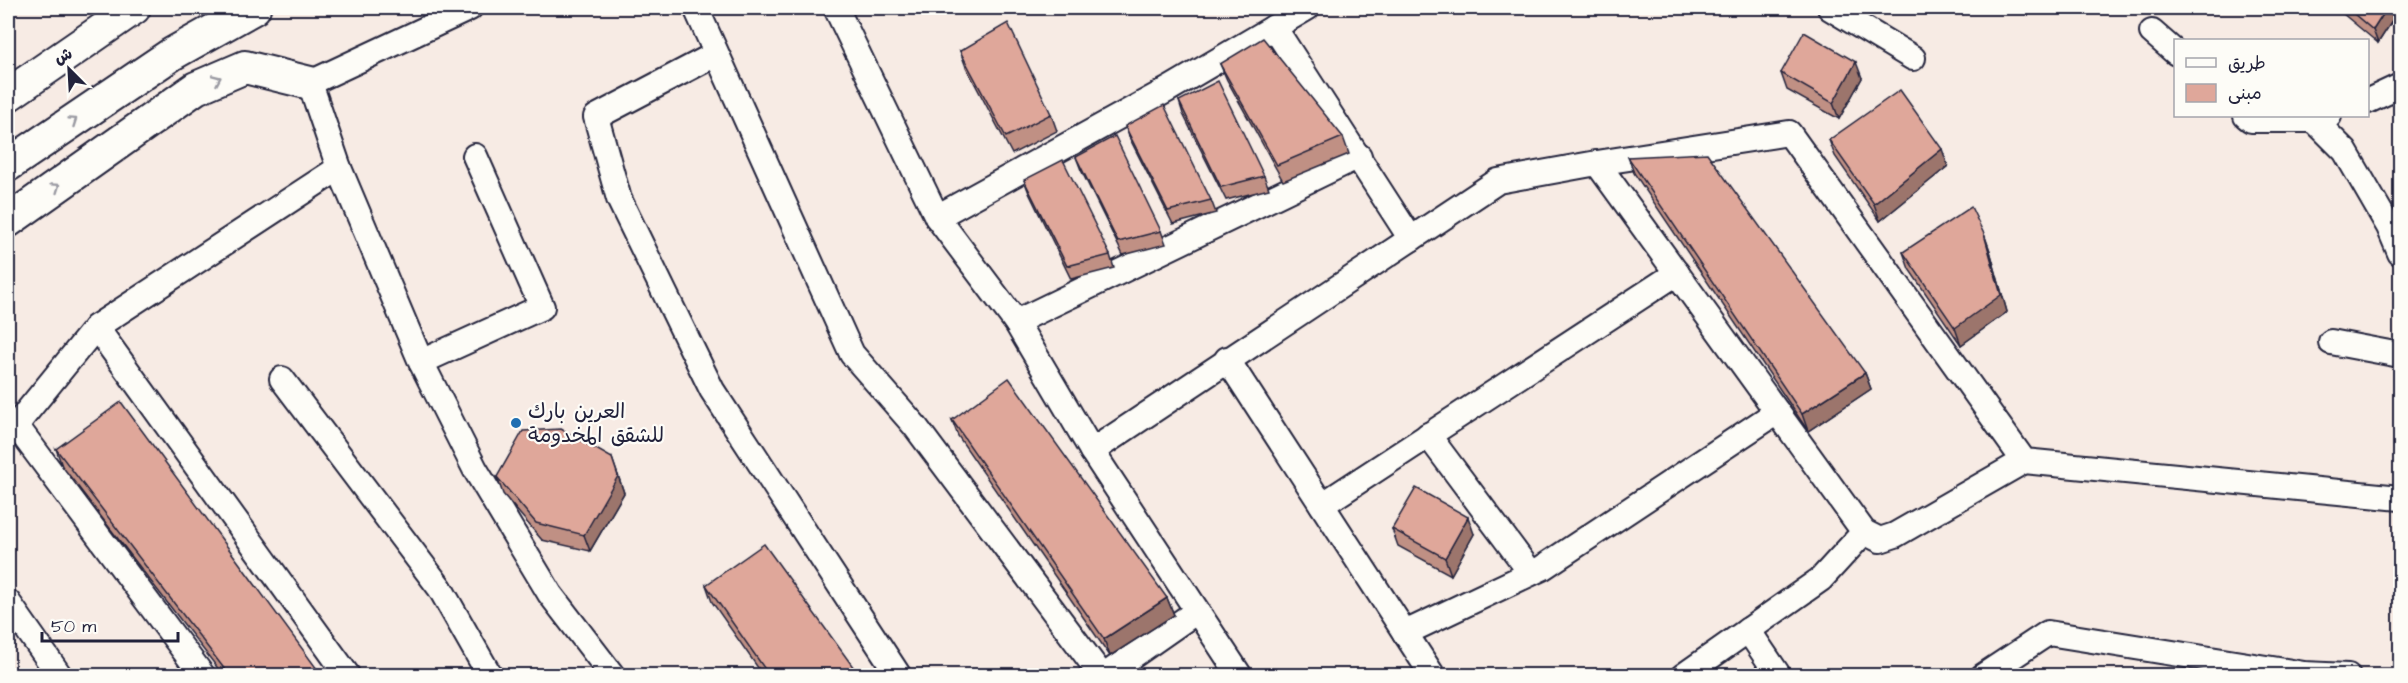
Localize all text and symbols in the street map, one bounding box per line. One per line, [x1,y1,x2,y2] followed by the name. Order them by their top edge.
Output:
[39,39,99,99] north arrow
[2174,39,2369,117] legend
[51,43,76,70] text: ش
[2228,51,2266,76] text: طريق
[211,74,222,86] one-way arrow
[2228,81,2262,106] text: مبنى
[67,117,78,128] one-way arrow
[49,183,60,194] one-way arrow
[528,397,664,450] place label: العرين بارك للشقق المخدومة
[509,416,523,430] marker: العرين بارك للشقق المخدومة
[42,605,178,643] scale bar
[51,614,96,639] text: 50 m

